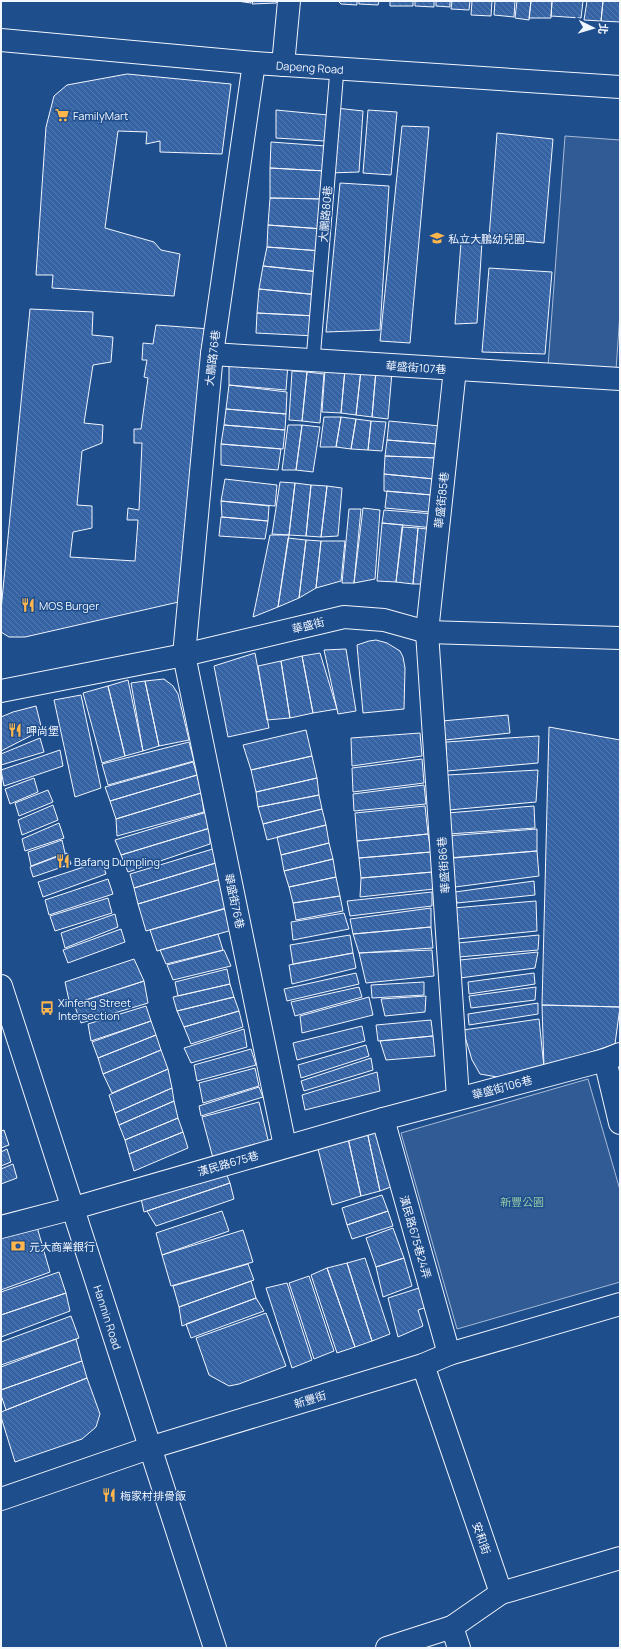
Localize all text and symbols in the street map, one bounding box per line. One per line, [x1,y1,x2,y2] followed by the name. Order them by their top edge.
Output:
[573,8,613,48] north arrow
[596,23,611,35] text: 北
[276,57,344,76] street label: Dapeng Road
[54,107,70,123] supermarket icon: FamilyMart
[73,108,128,123] place label: FamilyMart
[315,185,335,243] street label: 大鵬路80巷
[429,230,445,246] school or university icon: 私立大鵬幼兒園
[448,231,525,246] place label: 私立大鵬幼兒園
[201,329,223,387] street label: 大鵬路76巷
[385,357,447,377] street label: 華盛街107巷
[431,471,451,529] street label: 華盛街85巷
[20,597,36,613] restaurant icon: MOS Burger
[39,598,99,613] place label: MOS Burger
[290,614,326,636] street label: 華盛街
[7,722,23,738] restaurant icon: 呷尚堡
[26,723,59,738] place label: 呷尚堡
[434,836,452,894] street label: 華盛街86巷
[55,853,71,869] restaurant icon: Bafang Dumpling
[74,854,160,869] place label: Bafang Dumpling
[222,872,248,930] street label: 華盛街76巷
[58,995,131,1023] place label: Xinfeng Street Intersection
[39,1000,55,1016] bus stop icon: Xinfeng Street Intersection
[470,1072,534,1102] street label: 華盛街106巷
[196,1147,260,1179] street label: 漢民路675巷
[397,1193,435,1281] street label: 漢民路675巷24弄
[500,1194,544,1209] park label: 新豐公園
[10,1238,26,1254] bank icon: 元大商業銀行
[29,1239,95,1254] place label: 元大商業銀行
[91,1283,126,1351] street label: Hanmin Road
[292,1387,328,1411] street label: 新豐街
[101,1487,117,1503] restaurant icon: 梅家村排骨飯
[120,1488,186,1503] place label: 梅家村排骨飯
[470,1520,494,1556] street label: 安和街

